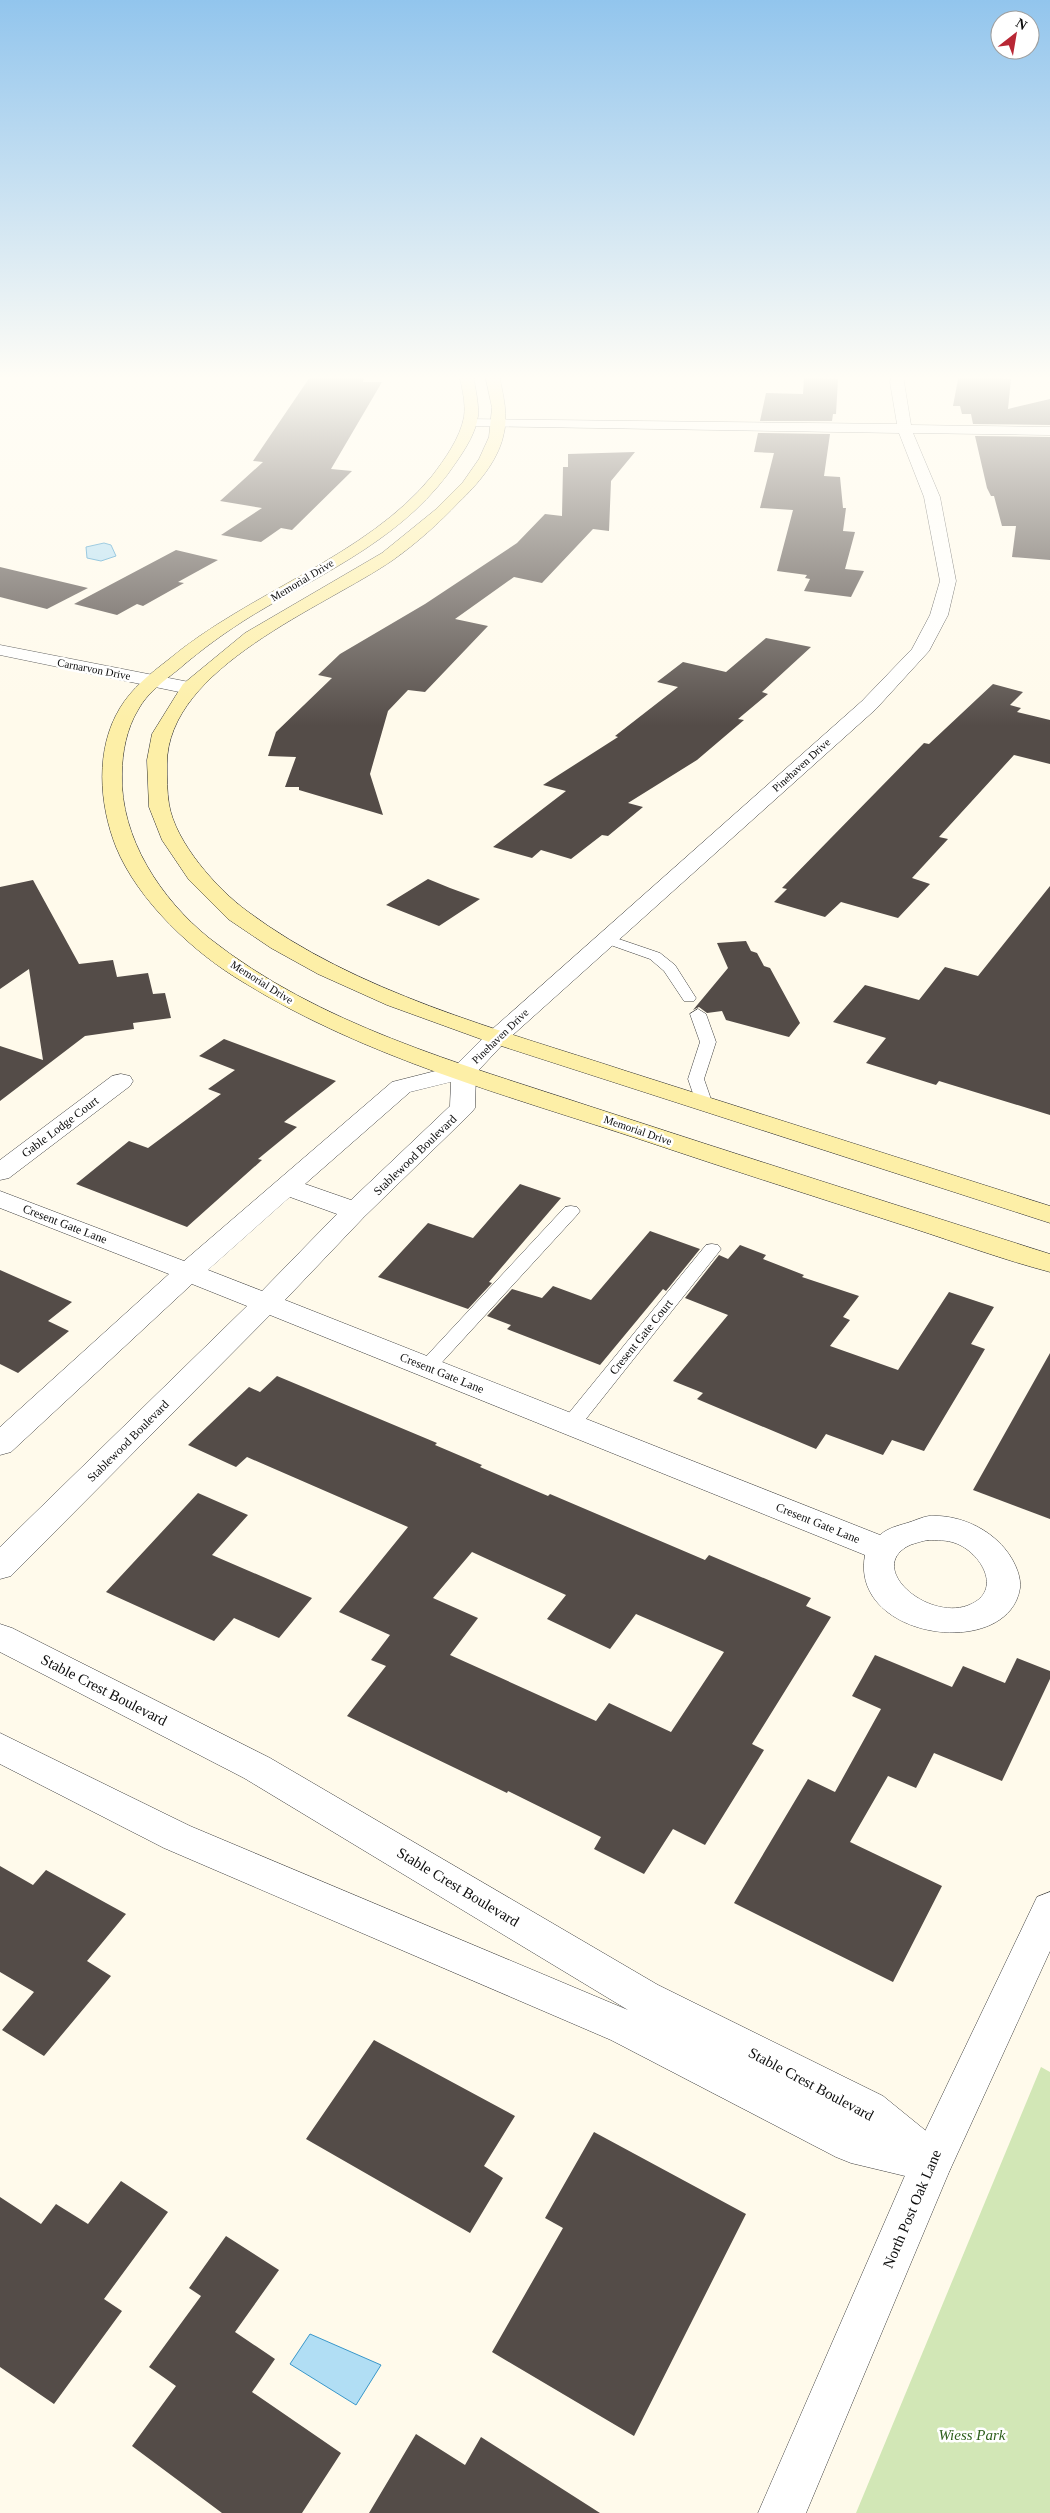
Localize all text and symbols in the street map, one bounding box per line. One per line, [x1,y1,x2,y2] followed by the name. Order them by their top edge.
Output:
[990,10,1040,60] north arrow
[1013,15,1030,33] text: N
[268,556,336,603] street label: Memorial Drive
[56,656,132,682] street label: Carnarvon Drive
[770,736,832,794] street label: Pinehaven Drive
[229,958,295,1006] street label: Memorial Drive
[469,1006,531,1066] street label: Pinehaven Drive
[19,1093,102,1160] street label: Gable Lodge Court
[371,1112,459,1198] street label: Stablewood Boulevard
[602,1113,674,1147] street label: Memorial Drive
[21,1201,109,1247] street label: Cresent Gate Lane
[606,1296,676,1377] street label: Cresent Gate Court
[398,1350,486,1396] street label: Cresent Gate Lane
[84,1397,172,1485] street label: Stablewood Boulevard
[774,1500,862,1546] street label: Cresent Gate Lane
[38,1651,170,1729] street label: Stable Crest Boulevard
[394,1844,522,1930] street label: Stable Crest Boulevard
[746,2044,877,2124] street label: Stable Crest Boulevard
[880,2147,944,2271] street label: North Post Oak Lane
[938,2427,1006,2443] park label: Wiess Park

